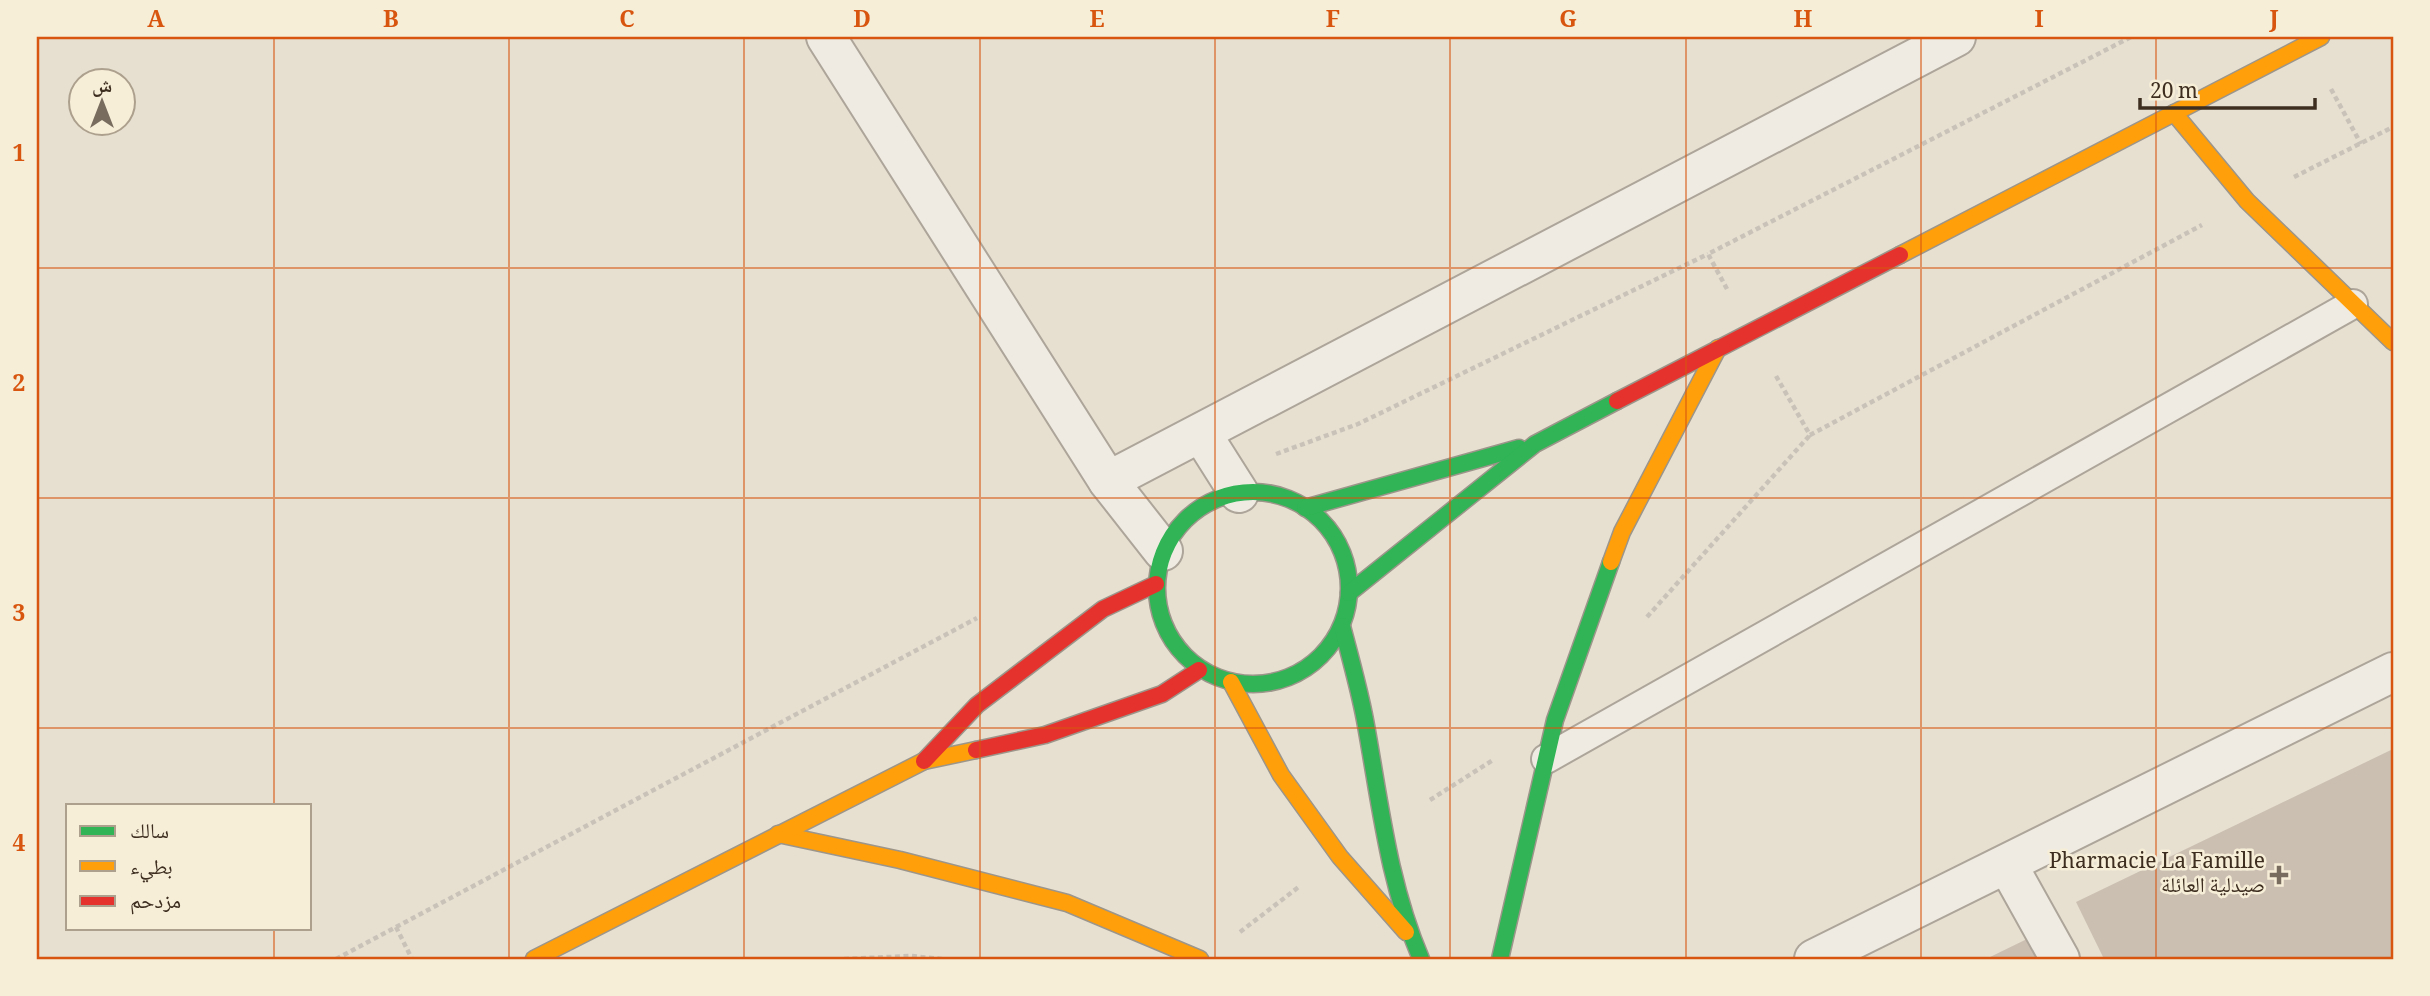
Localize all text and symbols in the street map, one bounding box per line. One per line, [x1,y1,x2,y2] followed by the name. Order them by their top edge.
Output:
[147,2,165,42] text: A
[383,2,399,42] text: B
[619,2,635,42] text: C
[853,2,871,42] text: D
[1089,2,1105,42] text: E
[1326,2,1340,42] text: F
[1559,2,1577,42] text: G
[1794,2,1813,42] text: H
[2034,2,2044,42] text: I
[2268,2,2279,42] text: J
[66,66,136,136] north arrow
[2140,66,2314,110] scale bar
[92,72,112,104] text: ش
[2150,76,2198,111] text: 20 m
[13,136,25,176] text: 1
[13,366,25,406] text: 2
[13,596,25,636] text: 3
[66,804,312,930] legend
[130,816,169,851] text: سالك
[13,826,26,866] text: 4
[2049,846,2265,905] place label: Pharmacie La Famille صيدلية العائلة
[130,852,173,887] text: بطيء
[2271,867,2287,883] marker: Pharmacie La Famille صيدلية العائلة
[130,886,181,921] text: مزدحم

